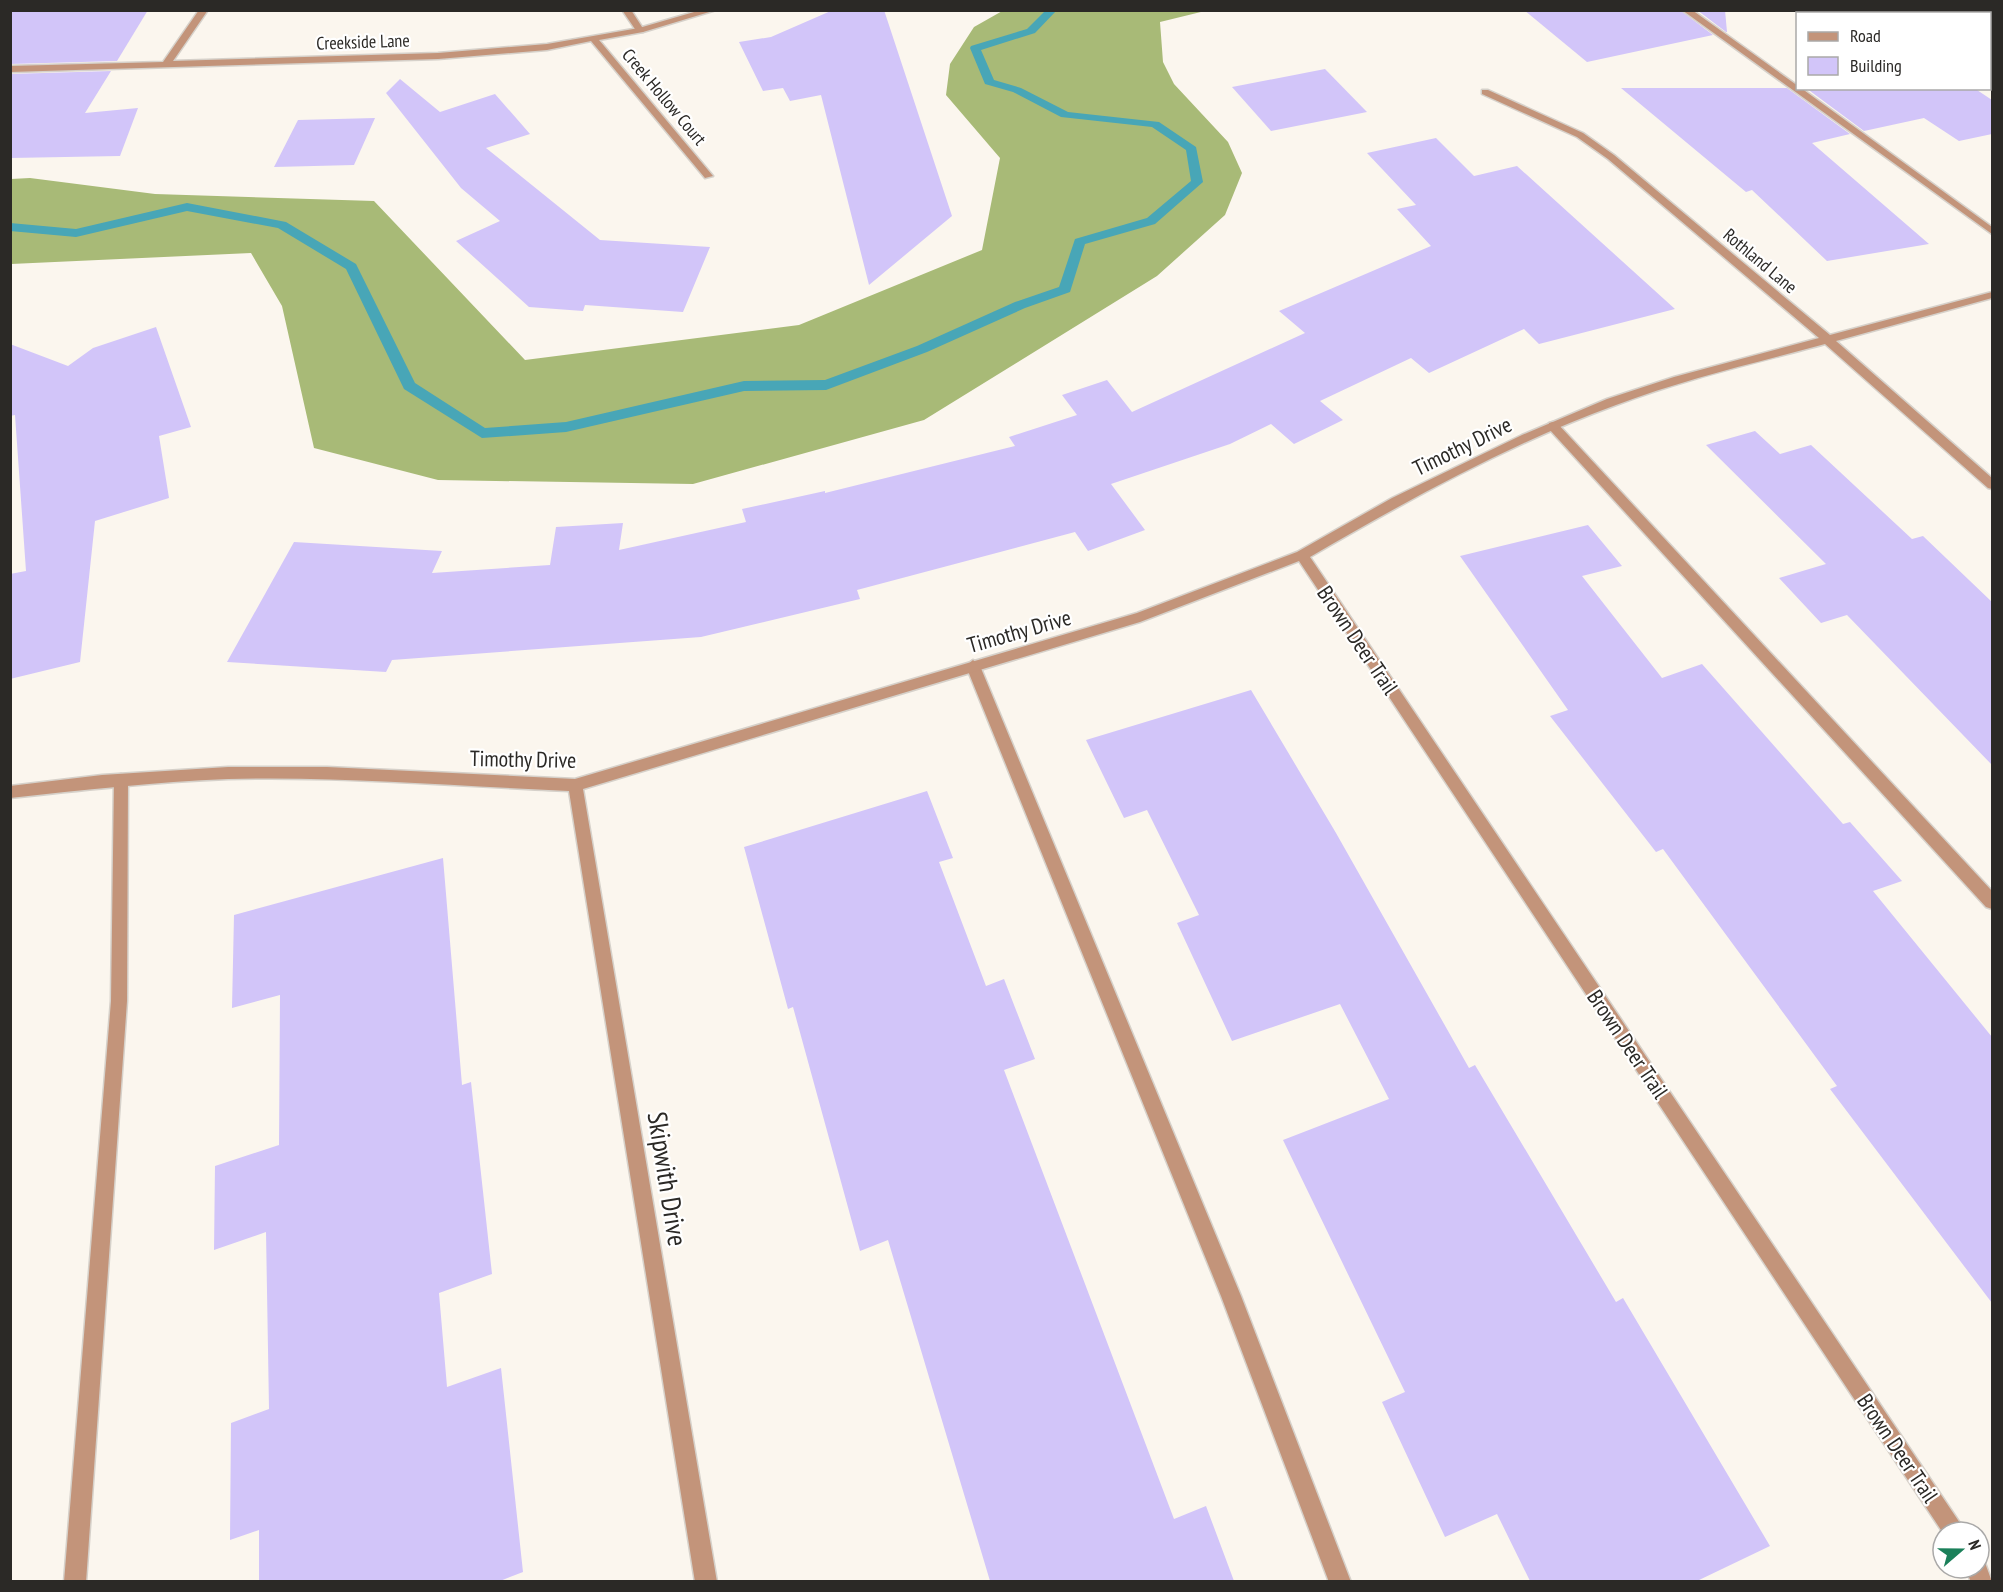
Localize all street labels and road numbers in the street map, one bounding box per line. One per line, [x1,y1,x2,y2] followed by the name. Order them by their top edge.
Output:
[316,28,410,55] street label: Creekside Lane
[617,44,712,150] street label: Creek Hollow Court
[1719,223,1802,298] street label: Rothland Lane
[1408,410,1516,482] street label: Timothy Drive
[1311,580,1405,701] street label: Brown Deer Trail
[964,603,1074,659] street label: Timothy Drive
[470,744,576,774] street label: Timothy Drive
[1581,984,1675,1105] street label: Brown Deer Trail
[641,1109,695,1248] street label: Skipwith Drive
[1851,1388,1945,1509] street label: Brown Deer Trail

